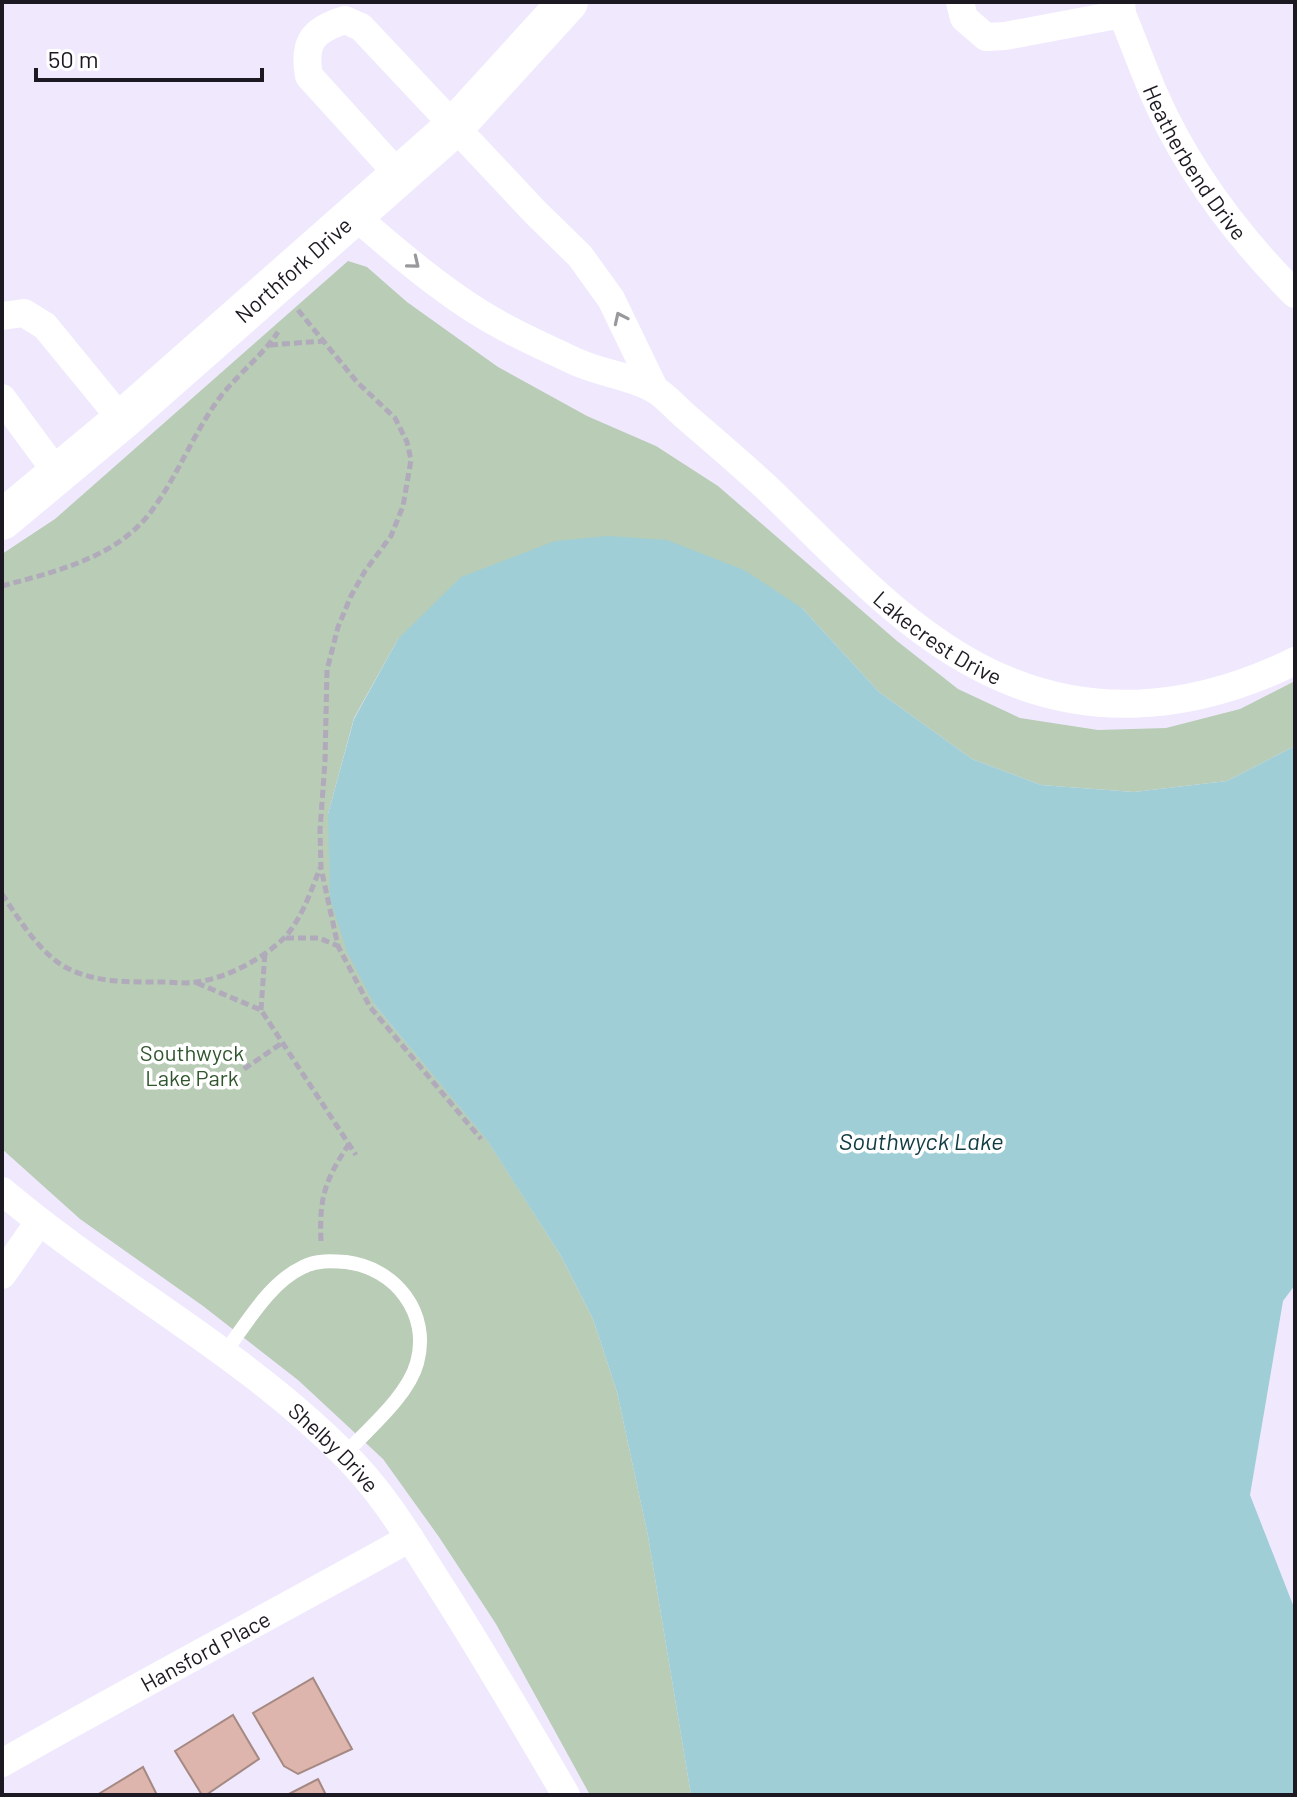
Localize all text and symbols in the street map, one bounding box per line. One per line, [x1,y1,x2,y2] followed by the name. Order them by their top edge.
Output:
[36,32,262,82] scale bar
[48,44,99,73] text: 50 m
[1139,81,1253,245] street label: Heatherbend Drive
[229,211,356,327] street label: Northfork Drive
[404,253,419,267] one-way arrow
[614,312,630,326] one-way arrow
[869,585,1006,689] street label: Lakecrest Drive
[140,1039,244,1090] park label: Southwyck Lake Park
[839,1126,1003,1155] water label: Southwyck Lake
[284,1396,385,1497] street label: Shelby Drive
[136,1605,274,1696] street label: Hansford Place

